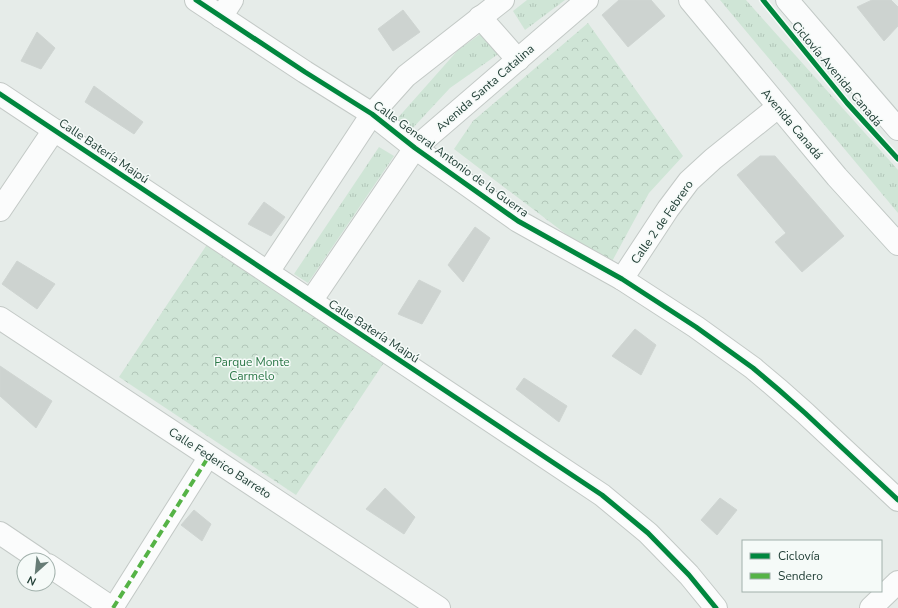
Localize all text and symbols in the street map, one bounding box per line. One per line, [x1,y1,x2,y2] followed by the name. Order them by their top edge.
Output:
[789,19,885,129] street label: Ciclovía Avenida Canadá
[432,41,538,135] street label: Avenida Santa Catalina
[758,86,826,162] street label: Avenida Canadá
[370,97,532,221] street label: Calle General Antonio de la Guerra
[56,115,152,187] street label: Calle Batería Maipú
[627,177,697,267] street label: Calle 2 de Febrero
[325,296,423,366] street label: Calle Batería Maipú
[214,354,290,384] park label: Parque Monte Carmelo
[166,424,275,502] street label: Calle Federico Barreto
[742,540,882,592] legend
[778,548,820,564] text: Ciclovía
[16,552,56,592] north arrow
[778,568,823,584] text: Sendero
[25,572,39,589] text: N

